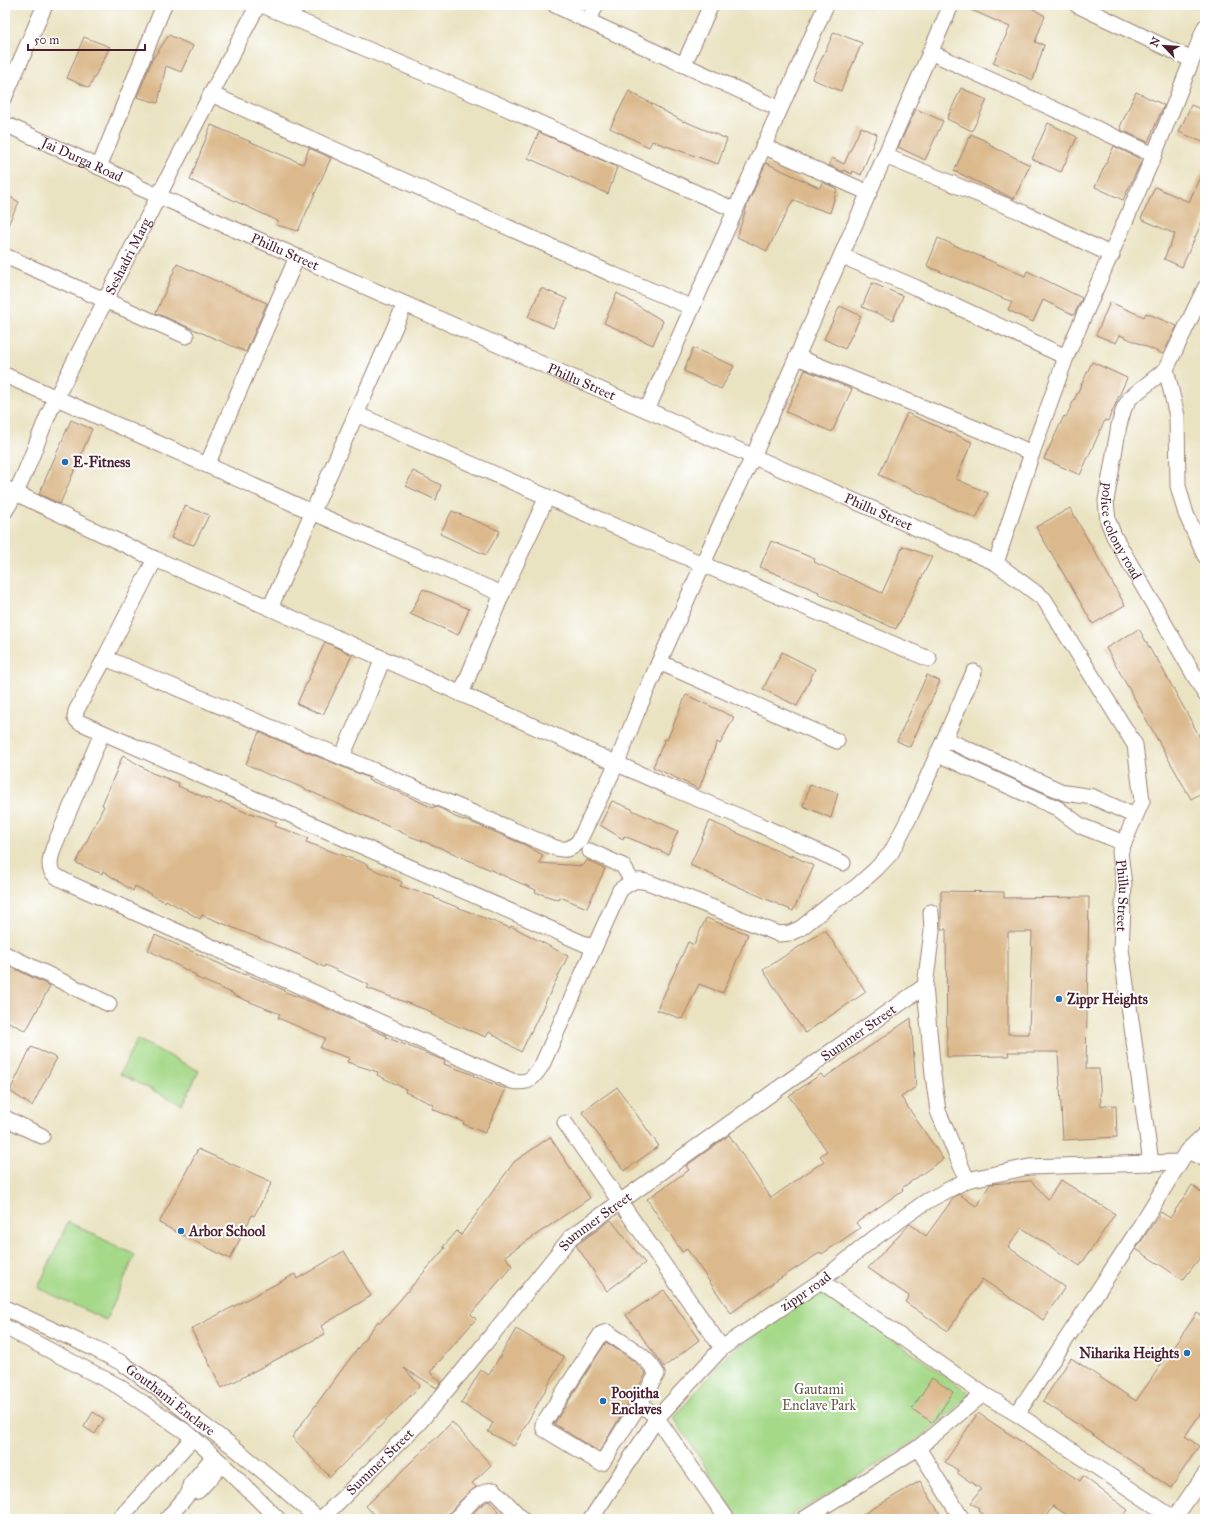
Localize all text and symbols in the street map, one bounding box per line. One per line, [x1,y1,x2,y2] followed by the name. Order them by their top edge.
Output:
[28,26,145,52] scale bar
[1144,26,1184,66] north arrow
[34,33,59,47] text: 50 m
[1148,34,1164,49] text: N
[37,133,125,185] street label: Jai Durga Road
[101,215,155,297] street label: Seshadri Marg
[248,229,322,274] street label: Phillu Street
[545,359,618,404] street label: Phillu Street
[73,454,130,471] place label: E-Fitness
[60,457,70,467] marker: E-Fitness
[1098,481,1146,582] street label: police colony road
[842,489,915,534] street label: Phillu Street
[1112,858,1133,932] street label: Phillu Street
[1067,991,1148,1009] place label: Zippr Heights
[1054,994,1064,1004] marker: Zippr Heights
[817,1000,899,1065] street label: Summer Street
[555,1188,635,1254] street label: Summer Street
[188,1223,267,1240] place label: Arbor School
[176,1226,186,1236] marker: Arbor School
[777,1268,834,1315] street label: zippr road
[1079,1345,1179,1363] place label: Niharika Heights
[1182,1348,1192,1358] marker: Niharika Heights
[123,1360,218,1439] street label: Gouthami Enclave
[782,1381,856,1414] park label: Gautami Enclave Park
[611,1385,662,1418] place label: Poojitha Enclaves
[598,1396,608,1406] marker: Poojitha Enclaves
[342,1425,417,1498] street label: Summer Street

